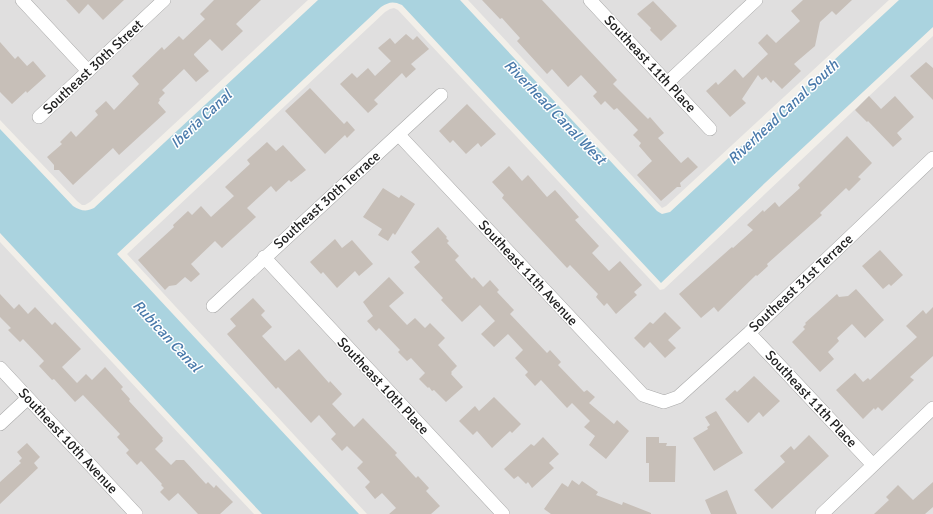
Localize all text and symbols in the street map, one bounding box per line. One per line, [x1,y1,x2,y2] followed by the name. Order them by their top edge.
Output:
[601,12,699,116] street label: Southeast 11th Place
[39,16,147,118] street label: Southeast 30th Street
[724,55,843,168] water label: Riverhead Canal South
[500,56,611,169] water label: Riverhead Canal West
[167,85,237,152] water label: Iberia Canal
[270,148,384,252] street label: Southeast 30th Terrace
[475,217,581,329] street label: Southeast 11th Avenue
[745,230,857,336] street label: Southeast 31st Terrace
[129,296,206,377] water label: Rubican Canal
[334,334,432,438] street label: Southeast 10th Place
[762,347,860,451] street label: Southeast 11th Place
[15,385,121,497] street label: Southeast 10th Avenue

